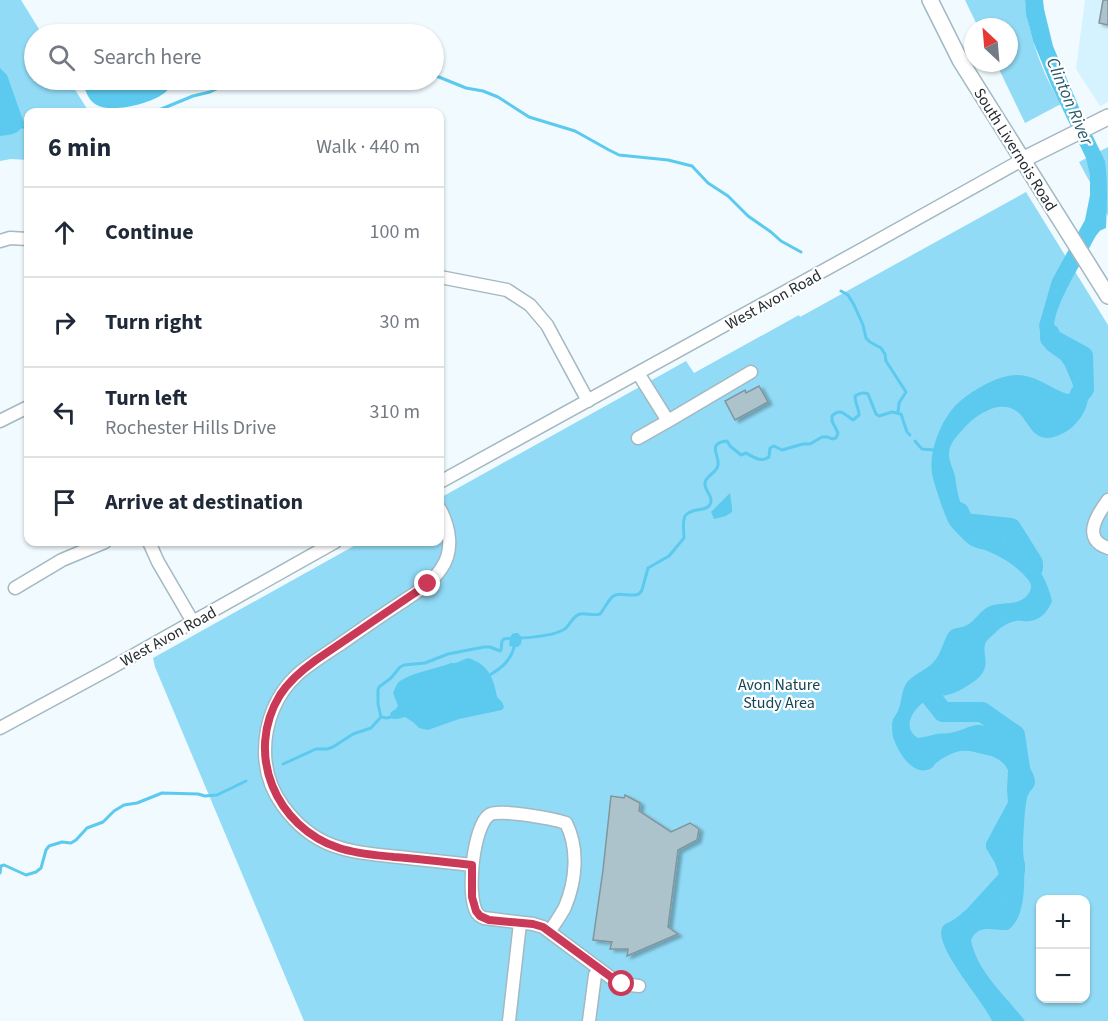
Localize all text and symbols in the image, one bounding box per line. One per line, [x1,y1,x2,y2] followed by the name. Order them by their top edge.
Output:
[964,18,1018,72] north arrow
[24,24,444,90] search box
[45,41,78,74] icon: search
[93,41,201,73] text: Search here
[1040,53,1100,150] water label: Clinton River
[968,84,1062,215] street label: South Livernois Road
[48,129,111,166] text: 6 min
[316,133,420,161] text: Walk · 440 m
[48,216,81,249] icon: ahead
[105,216,194,248] text: Continue
[370,218,420,246] text: 100 m
[722,264,825,335] street label: West Avon Road
[48,306,81,339] icon: right
[105,306,202,338] text: Turn right
[380,308,420,336] text: 30 m
[105,382,187,414] text: Turn left
[48,396,81,429] icon: left
[370,398,420,426] text: 310 m
[105,414,276,442] text: Rochester Hills Drive
[48,486,81,519] icon: arrive
[105,486,303,518] text: Arrive at destination
[414,570,440,596] route end
[117,601,220,672] street label: West Avon Road
[738,674,820,714] park label: Avon Nature Study Area
[1036,895,1090,1003] map controls
[1036,895,1090,949] button: +
[1036,949,1090,1003] button: −
[608,970,634,996] route start

